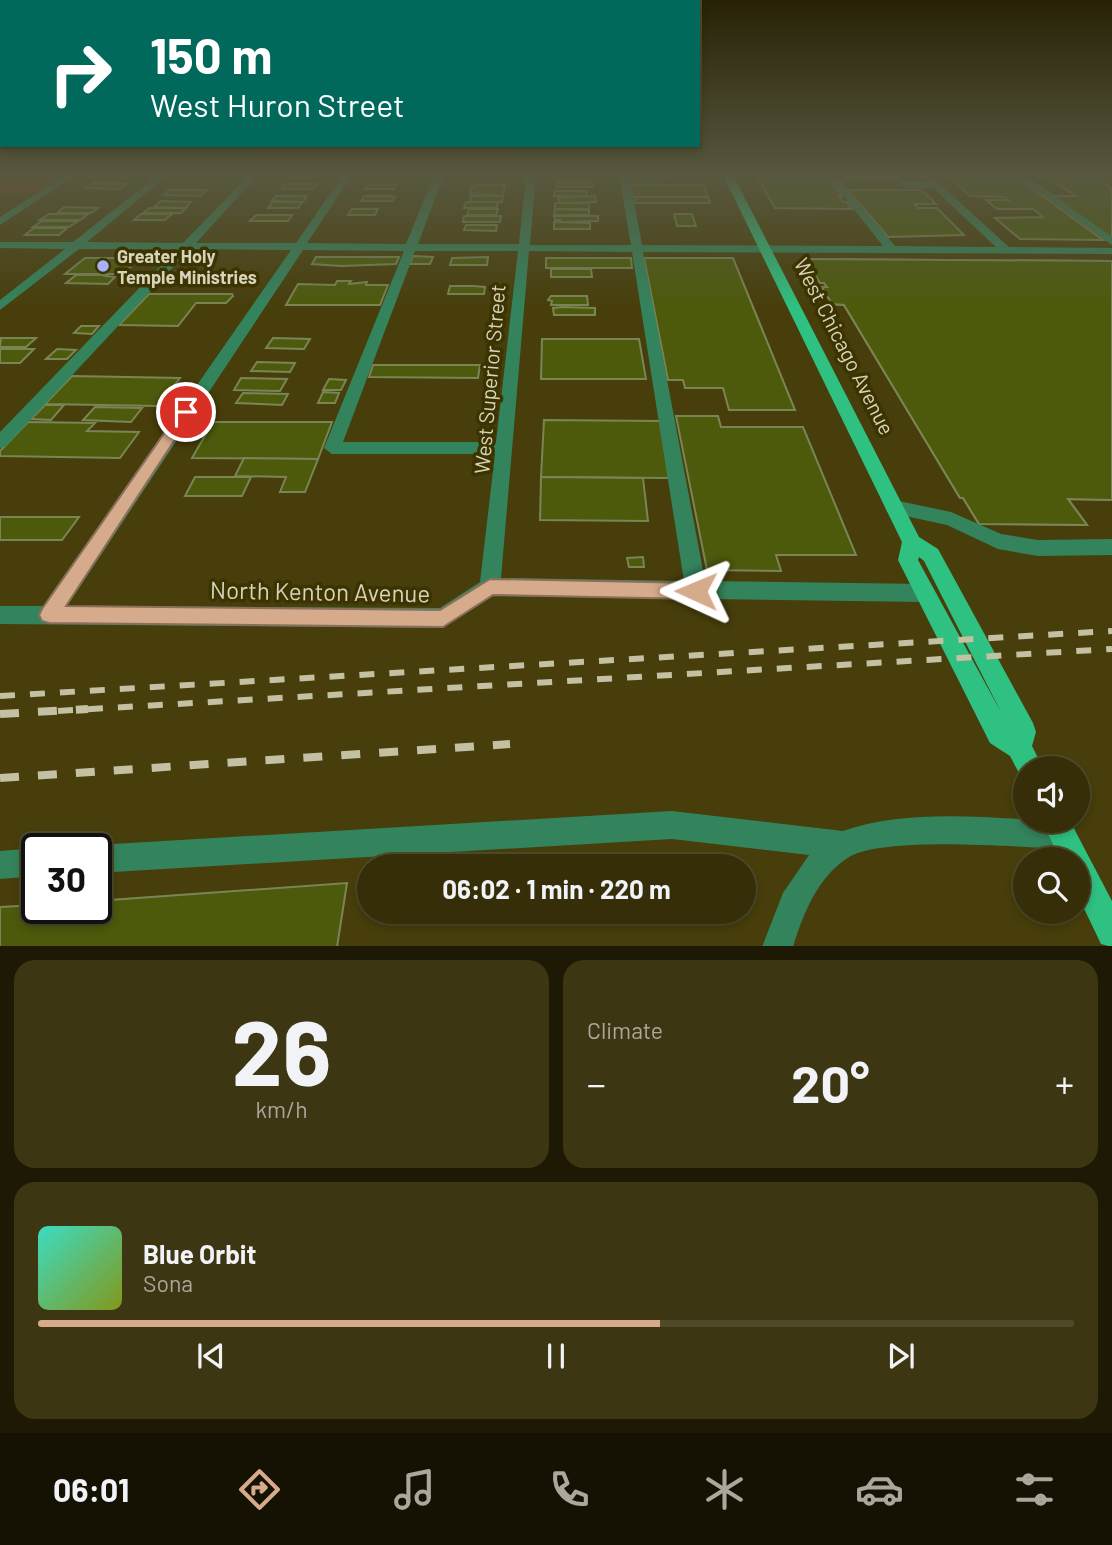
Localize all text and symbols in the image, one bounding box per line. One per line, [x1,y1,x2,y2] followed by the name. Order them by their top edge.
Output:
[150,25,272,84] text: 150 m
[35,28,126,119] icon: right
[150,85,405,123] text: West Huron Street
[117,245,257,288] place label: Greater Holy Temple Ministries
[790,253,900,439] street label: West Chicago Avenue
[95,258,111,274] marker: Greater Holy Temple Ministries
[468,283,510,475] street label: West Superior Street
[156,382,216,442] pin
[167,393,205,431] icon: arrive
[659,554,733,628] position arrow
[210,575,430,607] street label: North Kenton Avenue
[1013,756,1090,924] map controls
[1013,756,1090,833] button: sound
[21,833,112,924] speed limit sign: 30
[1013,847,1090,924] button: search
[442,873,671,904] text: 06:02 · 1 min · 220 m
[232,995,331,1104] text: 26
[587,1016,663,1044] text: Climate
[791,1051,870,1113] text: 20°
[587,1060,606,1106] text: −
[1055,1060,1074,1106] text: +
[255,1095,308,1123] text: km/h
[143,1238,256,1269] text: Blue Orbit
[143,1269,193,1297] text: Sona
[192,1337,230,1375] icon: previous
[537,1337,575,1375] icon: pause
[882,1337,920,1375] icon: next
[235,1465,284,1514] icon: directions
[390,1465,439,1514] icon: music
[545,1465,594,1514] icon: phone
[700,1465,749,1514] icon: climate
[855,1465,904,1514] icon: car
[1010,1465,1059,1514] icon: filters
[53,1470,129,1508] text: 06:01

